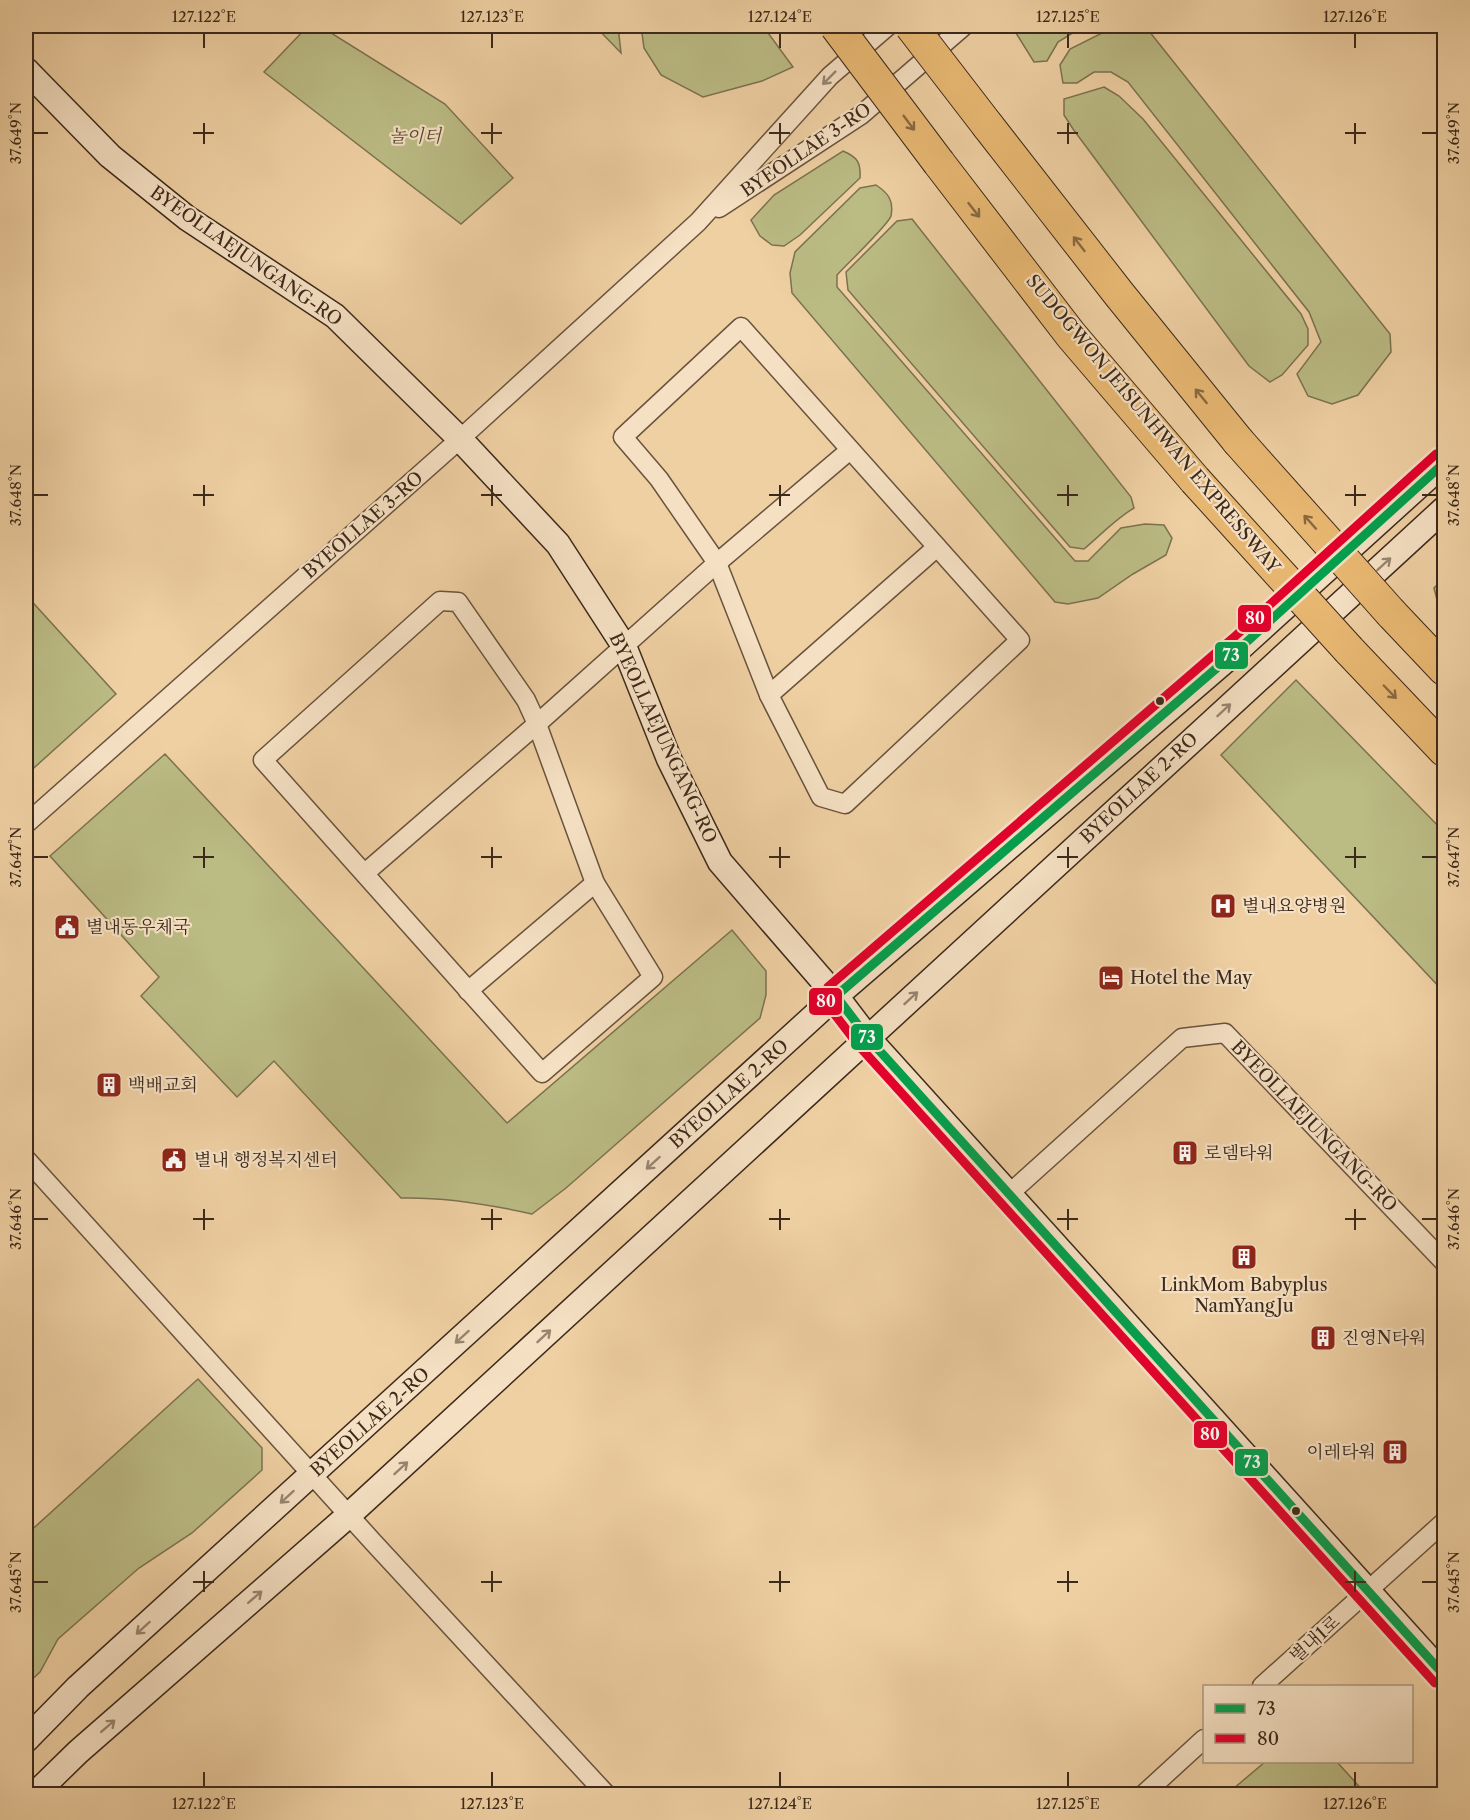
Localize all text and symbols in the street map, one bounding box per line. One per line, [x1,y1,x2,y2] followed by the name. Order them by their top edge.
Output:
[172,7,236,26] text: 127.122°E
[460,7,524,26] text: 127.123°E
[748,7,812,26] text: 127.124°E
[1036,7,1100,26] text: 127.125°E
[1323,7,1387,26] text: 127.126°E
[821,71,836,86] one-way arrow
[737,98,875,202] street label: BYEOLLAE 3-RO
[6,102,25,164] text: 37.649°N
[1444,102,1463,164] text: 37.649°N
[902,115,915,131] one-way arrow
[389,125,443,147] park label: 놀이터
[146,181,346,331] street label: BYEOLLAEJUNGANG-RO
[968,201,981,217] one-way arrow
[1073,236,1086,252] one-way arrow
[1021,270,1285,579] street label: SUDOGWON JE1SUNHWAN EXPRESSWAY
[1194,389,1208,404] one-way arrow
[6,464,25,526] text: 37.648°N
[1444,464,1463,526] text: 37.648°N
[298,467,428,583] street label: BYEOLLAE 3-RO
[1303,515,1317,530] one-way arrow
[1376,557,1391,571] one-way arrow
[1237,604,1272,633] line badge: 80
[1245,608,1265,628] text: 80
[605,629,721,847] street label: BYEOLLAEJUNGANG-RO
[1214,641,1249,670] line badge: 73
[1222,645,1240,665] text: 73
[1382,685,1397,700] one-way arrow
[1154,695,1166,707] unlabelled marker
[1217,702,1232,717] one-way arrow
[1076,728,1202,848] street label: BYEOLLAE 2-RO
[6,827,25,888] text: 37.647°N
[1444,827,1463,888] text: 37.647°N
[1208,891,1238,921] hospital icon: 별내요양병원
[1242,895,1346,917] place label: 별내요양병원
[52,912,82,942] public building icon: 별내동우체국
[86,916,190,938] place label: 별내동우체국
[1096,963,1126,993] hotel icon: Hotel the May
[1130,967,1253,989] place label: Hotel the May
[808,987,843,1016] line badge: 80
[816,991,836,1011] text: 80
[904,991,919,1006] one-way arrow
[850,1023,884,1051] line badge: 73
[858,1027,876,1047] text: 73
[665,1035,793,1153] street label: BYEOLLAE 2-RO
[1226,1036,1402,1216] street label: BYEOLLAEJUNGANG-RO
[94,1070,124,1100] building icon: 백배교회
[128,1074,198,1096] place label: 백배교회
[1170,1138,1200,1168] building icon: 로뎀타워
[1204,1142,1274,1164] place label: 로뎀타워
[159,1145,189,1175] public building icon: 별내 행정복지센터
[194,1149,338,1171] place label: 별내 행정복지센터
[646,1156,661,1170] one-way arrow
[6,1188,25,1250] text: 37.646°N
[1444,1188,1463,1250] text: 37.646°N
[1229,1242,1259,1272] building icon: LinkMom Babyplus NamYangJu
[1160,1274,1328,1317] place label: LinkMom Babyplus NamYangJu
[1308,1323,1338,1353] building icon: 진영N타워
[1342,1327,1426,1349] place label: 진영N타워
[536,1329,551,1343] one-way arrow
[455,1330,470,1344] one-way arrow
[306,1363,434,1481] street label: BYEOLLAE 2-RO
[1193,1420,1228,1449] line badge: 80
[1200,1424,1220,1444] text: 80
[1380,1437,1410,1467] building icon: 이레타워
[1306,1441,1376,1463] place label: 이레타워
[1234,1448,1269,1477] line badge: 73
[1243,1452,1261,1472] text: 73
[393,1460,408,1475] one-way arrow
[280,1490,295,1504] one-way arrow
[1290,1505,1302,1517] unlabelled marker
[6,1551,25,1613] text: 37.645°N
[1444,1551,1463,1613] text: 37.645°N
[247,1590,262,1604] one-way arrow
[1285,1611,1345,1667] street label: 별내1로
[136,1621,151,1635] one-way arrow
[1203,1685,1413,1763] legend
[1257,1698,1276,1720] text: 73
[101,1719,116,1733] one-way arrow
[1257,1728,1279,1750] text: 80
[172,1794,236,1813] text: 127.122°E
[460,1794,524,1813] text: 127.123°E
[748,1794,812,1813] text: 127.124°E
[1036,1794,1100,1813] text: 127.125°E
[1323,1794,1387,1813] text: 127.126°E

